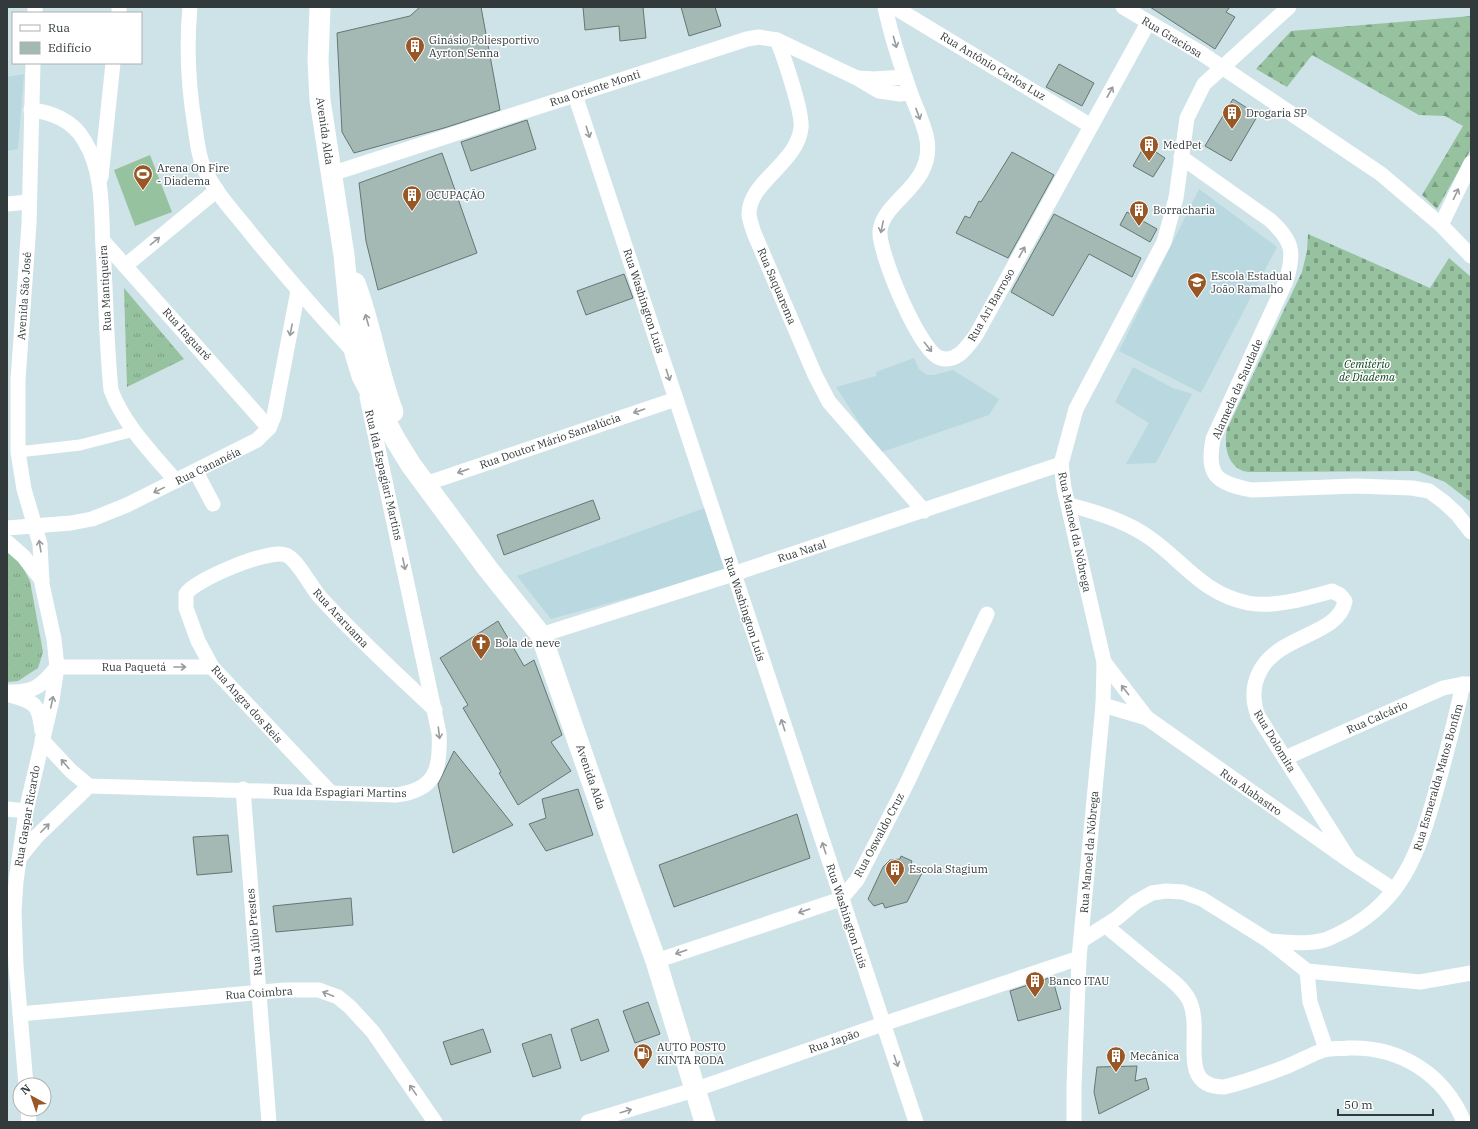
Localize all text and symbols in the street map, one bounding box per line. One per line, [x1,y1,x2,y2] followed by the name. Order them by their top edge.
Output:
[12,12,142,64] legend
[1139,13,1205,61] street label: Rua Graciosa
[48,20,70,35] text: Rua
[938,29,1049,103] street label: Rua Antônio Carlos Luz
[429,33,539,60] place label: Ginásio Poliesportivo Ayrton Senna
[404,35,426,63] building icon: Ginásio Poliesportivo Ayrton Senna
[892,35,899,48] one-way arrow
[48,40,92,55] text: Edifício
[548,67,643,109] street label: Rua Oriente Monti
[1107,86,1115,98] one-way arrow
[313,96,337,166] street label: Avenida Alda
[1221,102,1243,130] building icon: Drogaria SP
[1246,106,1307,120] place label: Drogaria SP
[914,107,922,119] one-way arrow
[584,126,592,138] one-way arrow
[1138,134,1160,162] building icon: MedPet
[1163,138,1202,152] place label: MedPet
[157,161,229,188] place label: Arena On Fire - Diadema
[132,163,154,191] sports icon: Arena On Fire - Diadema
[401,184,423,212] building icon: OCUPAÇÃO
[426,188,485,202] place label: OCUPAÇÃO
[1453,188,1460,200] one-way arrow
[1128,199,1150,227] building icon: Borracharia
[1153,203,1215,217] place label: Borracharia
[878,221,886,234] one-way arrow
[150,237,161,245] one-way arrow
[96,245,114,331] street label: Rua Mantiqueira
[755,246,799,326] street label: Rua Saquarema
[1018,246,1026,258] one-way arrow
[620,247,668,355] street label: Rua Washington Luis
[14,251,34,341] street label: Avenida São José
[964,266,1018,344] street label: Rua Ari Barroso
[1211,269,1292,296] place label: Escola Estadual João Ramalho
[1186,271,1208,299] school or university icon: Escola Estadual João Ramalho
[160,305,214,363] street label: Rua Itaguaré
[363,314,370,327] one-way arrow
[287,323,295,336] one-way arrow
[1209,337,1265,441] street label: Alameda da Saudade
[924,341,932,352] one-way arrow
[1339,357,1395,384] park label: Cemitério de Diadema
[665,368,672,381] one-way arrow
[362,408,406,542] street label: Rua Ida Espagiari Martins
[633,408,646,415] one-way arrow
[478,410,622,472] street label: Rua Doutor Mário Santalúcia
[173,444,243,488] street label: Rua Cananéia
[457,468,469,476] one-way arrow
[1055,471,1095,593] street label: Rua Manoel da Nóbrega
[153,487,165,494] one-way arrow
[776,537,828,565] street label: Rua Natal
[36,540,44,553] one-way arrow
[721,555,769,663] street label: Rua Washington Luis
[401,558,409,571] one-way arrow
[310,586,372,650] street label: Rua Araruama
[470,632,492,660] church icon: Bola de neve
[495,636,560,650] place label: Bola de neve
[102,660,166,674] street label: Rua Paquetá
[209,662,285,746] street label: Rua Angra dos Reis
[173,663,186,671] one-way arrow
[1121,684,1130,695] one-way arrow
[48,696,56,709] one-way arrow
[1344,697,1410,737] street label: Rua Calcário
[1410,701,1466,852] street label: Rua Esmeralda Matos Bonfim
[1251,707,1299,775] street label: Rua Dolomita
[779,719,787,731] one-way arrow
[435,726,443,739] one-way arrow
[573,743,609,811] street label: Avenida Alda
[60,759,69,769] one-way arrow
[11,764,43,868] street label: Rua Gaspar Ricardo
[1217,766,1285,818] street label: Rua Alabastro
[273,784,407,800] street label: Rua Ida Espagiari Martins
[851,790,907,880] street label: Rua Oswaldo Cruz
[1077,790,1101,914] street label: Rua Manoel da Nóbrega
[40,823,50,833] one-way arrow
[820,843,828,855] one-way arrow
[884,858,906,886] building icon: Escola Stagium
[823,862,871,970] street label: Rua Washington Luis
[909,862,989,876] place label: Escola Stagium
[243,888,265,976] street label: Rua Júlio Prestes
[798,908,811,915] one-way arrow
[675,949,687,957] one-way arrow
[1024,970,1046,998] building icon: Banco ITAU
[1049,974,1109,988] place label: Banco ITAU
[225,984,293,1002] street label: Rua Coimbra
[323,989,335,997] one-way arrow
[807,1026,861,1056] street label: Rua Japão
[657,1040,726,1067] place label: AUTO POSTO KINTA RODA
[632,1042,654,1070] fuel station icon: AUTO POSTO KINTA RODA
[1105,1045,1127,1073] building icon: Mecânica
[1130,1049,1179,1063] place label: Mecânica
[892,1054,900,1066] one-way arrow
[12,1077,52,1117] north arrow
[18,1081,34,1097] text: N
[409,1085,417,1096] one-way arrow
[1338,1091,1433,1117] scale bar
[1344,1097,1373,1112] text: 50 m
[619,1107,632,1114] one-way arrow

